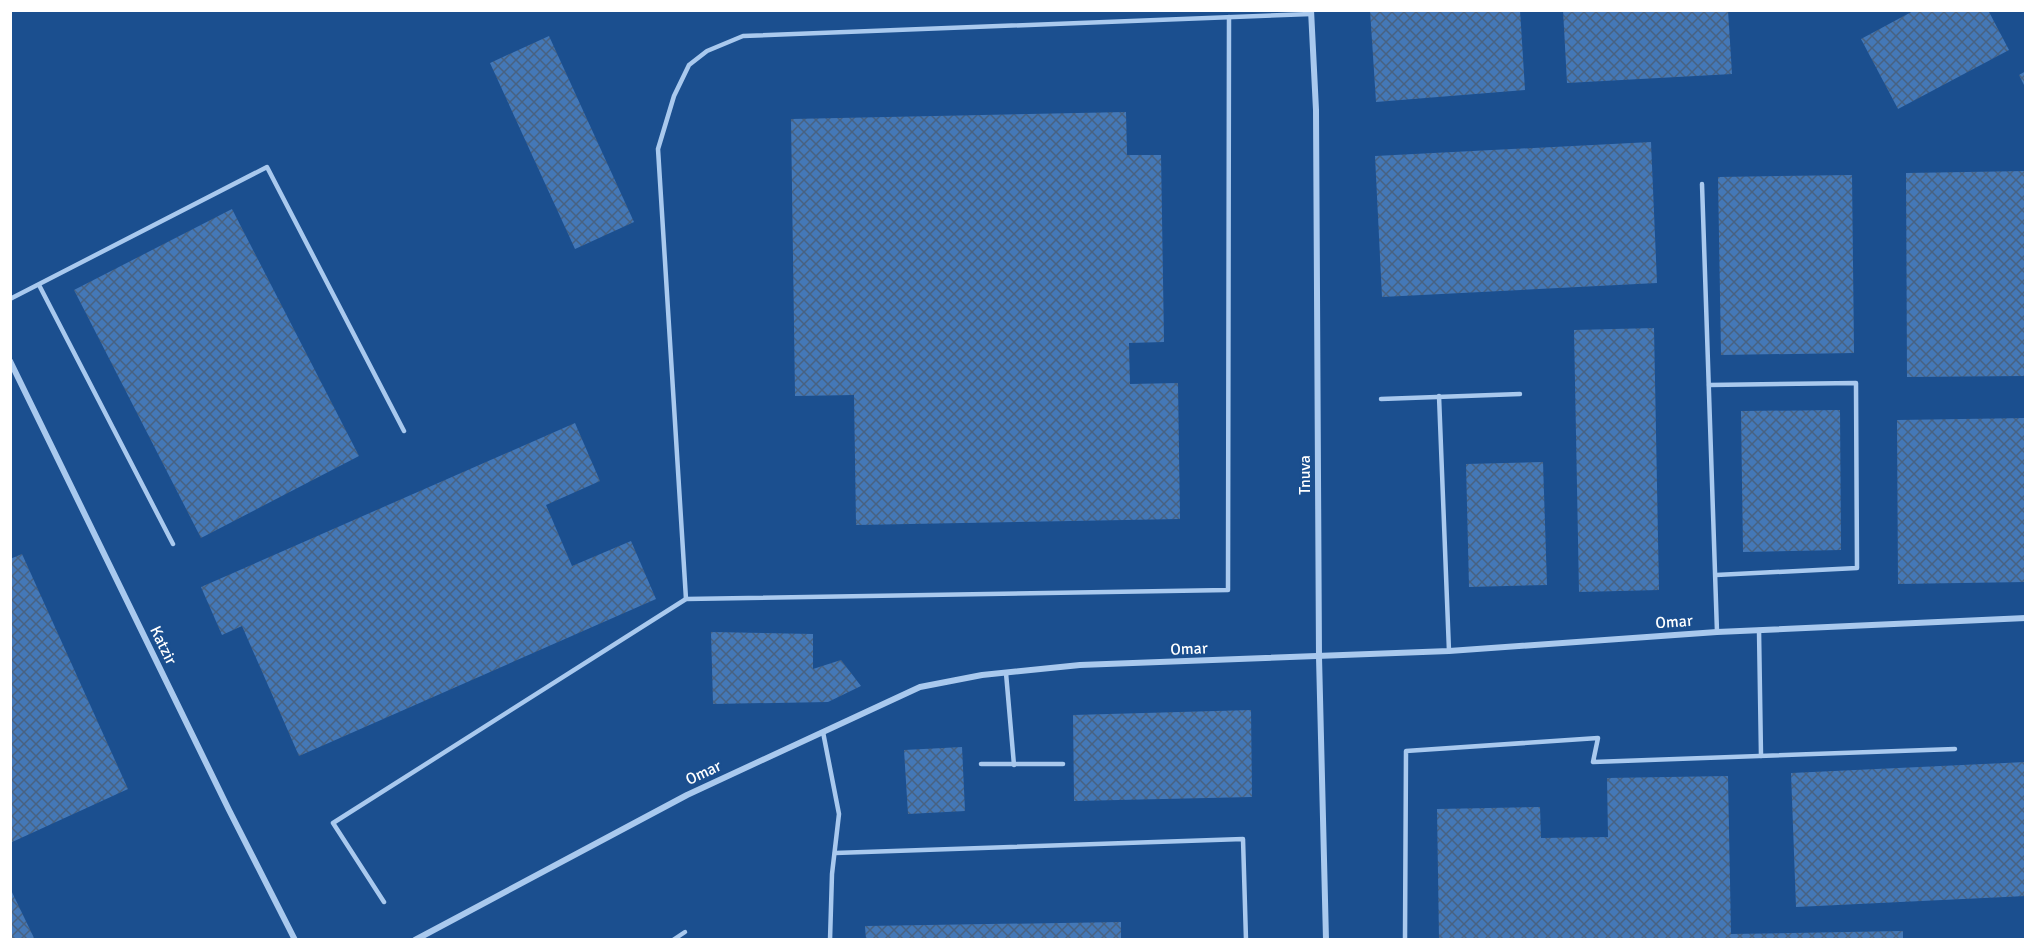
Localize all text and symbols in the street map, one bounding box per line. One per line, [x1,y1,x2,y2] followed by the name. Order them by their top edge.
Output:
[1295,455,1315,495] street label: Tnuva
[1655,611,1693,633] street label: Omar
[145,623,181,668] street label: Katzir
[1170,638,1208,660] street label: Omar
[682,756,725,790] street label: Omar

